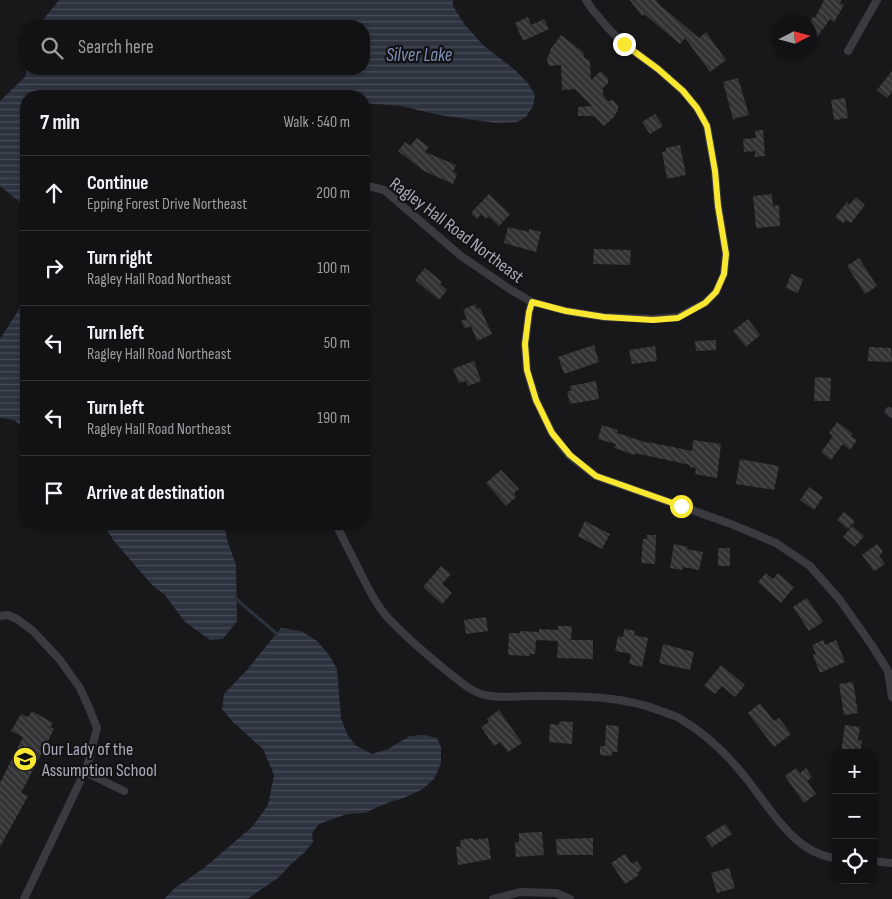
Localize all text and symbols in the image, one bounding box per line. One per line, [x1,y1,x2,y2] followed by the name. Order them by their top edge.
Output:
[772,15,817,60] north arrow
[20,20,370,75] search box
[613,33,636,56] route end
[38,34,66,62] icon: search
[78,36,154,59] text: Search here
[386,44,453,67] water label: Silver Lake
[40,110,80,135] text: 7 min
[283,113,350,132] text: Walk · 540 m
[87,172,148,195] text: Continue
[386,173,528,288] street label: Ragley Hall Road Northeast
[40,179,68,207] icon: ahead
[316,184,350,203] text: 200 m
[87,195,247,214] text: Epping Forest Drive Northeast
[87,247,152,270] text: Turn right
[40,254,68,282] icon: right
[317,259,350,278] text: 100 m
[87,270,231,289] text: Ragley Hall Road Northeast
[87,322,144,345] text: Turn left
[40,329,68,357] icon: left
[324,334,350,353] text: 50 m
[87,345,231,364] text: Ragley Hall Road Northeast
[87,397,144,420] text: Turn left
[40,404,68,432] icon: left
[317,409,350,428] text: 190 m
[87,420,231,439] text: Ragley Hall Road Northeast
[40,479,68,507] icon: arrive
[87,482,225,505] text: Arrive at destination
[670,495,693,518] route start
[41,739,157,781] place label: Our Lady of the Assumption School
[12,746,38,772] school or university icon: Our Lady of the Assumption School
[832,749,877,884] map controls
[832,749,877,794] button: +
[832,794,877,839] button: −
[832,839,877,884] button: locate

